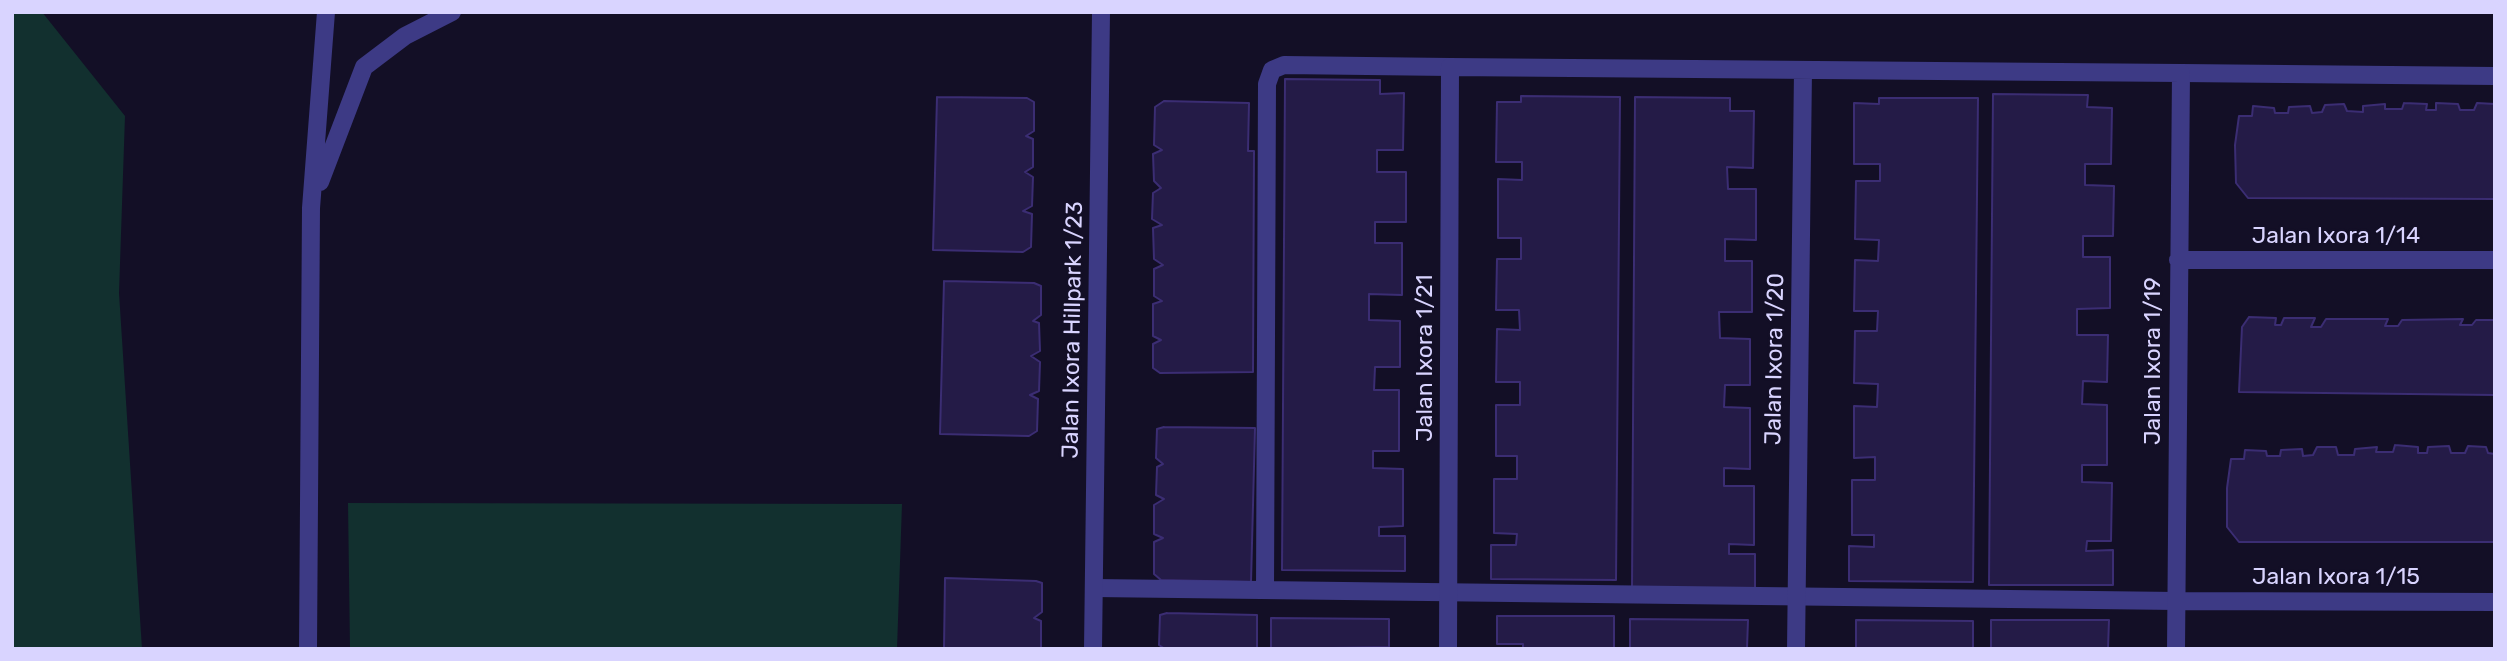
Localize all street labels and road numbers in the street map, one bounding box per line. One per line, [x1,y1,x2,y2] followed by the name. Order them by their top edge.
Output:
[1057,201,1089,459] street label: Jalan Ixora Hillpark 1/23
[2252,222,2420,250] street label: Jalan Ixora 1/14
[1760,273,1790,445] street label: Jalan Ixora 1/20
[1411,274,1439,442] street label: Jalan Ixora 1/21
[2139,277,2167,445] street label: Jalan Ixora 1/19
[2252,563,2420,591] street label: Jalan Ixora 1/15

